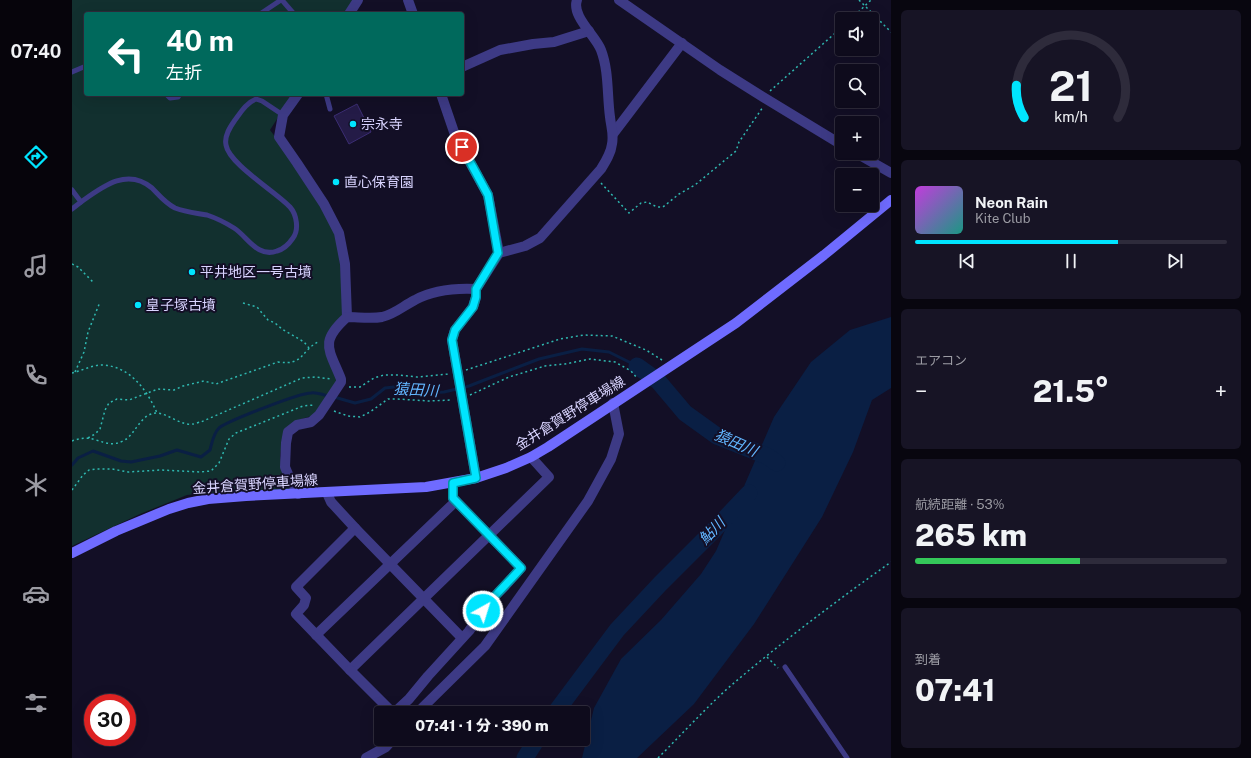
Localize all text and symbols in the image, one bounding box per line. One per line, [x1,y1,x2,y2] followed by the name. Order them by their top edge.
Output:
[835,12,879,212] map controls
[835,12,879,56] button: sound
[166,24,234,57] text: 40 m
[100,28,152,80] icon: left
[11,41,61,62] text: 07:40
[1049,61,1093,110] text: 21
[166,62,202,83] text: 左折
[835,64,879,108] button: search
[1054,107,1088,124] text: km/h
[361,116,403,132] place label: 宗永寺
[835,116,879,160] button: +
[348,119,358,129] marker: 宗永寺
[445,130,479,164] pin
[451,136,473,158] icon: arrive
[22,143,50,171] icon: directions
[835,168,879,212] button: −
[344,174,414,190] place label: 直心保育園
[331,177,341,187] marker: 直心保育園
[975,194,1048,211] text: Neon Rain
[975,211,1030,226] text: Kite Club
[956,250,978,272] icon: previous
[1060,250,1082,272] icon: pause
[1164,250,1186,272] icon: next
[22,252,50,280] icon: music
[200,264,312,280] place label: 平井地区一号古墳
[187,267,197,277] marker: 平井地区一号古墳
[146,297,216,313] place label: 皇子塚古墳
[133,300,143,310] marker: 皇子塚古墳
[915,353,967,368] text: エアコン
[22,361,50,389] icon: phone
[512,373,628,453] street label: 金井倉賀野停車場線
[1033,373,1109,409] text: 21.5°
[915,378,927,404] text: −
[1215,378,1227,404] text: +
[393,380,441,399] water label: 猿田川
[712,426,762,460] water label: 猿田川
[22,471,50,499] icon: climate
[192,472,318,496] street label: 金井倉賀野停車場線
[915,497,1005,512] text: 航続距離 · 53%
[695,513,730,547] water label: 鮎川
[915,517,1027,553] text: 265 km
[22,580,50,608] icon: car
[462,590,504,632] position arrow
[915,652,941,667] text: 到着
[915,672,995,708] text: 07:41
[22,689,50,717] icon: filters
[84,694,136,746] speed limit sign: 30
[415,717,549,734] text: 07:41 · 1 分 · 390 m

